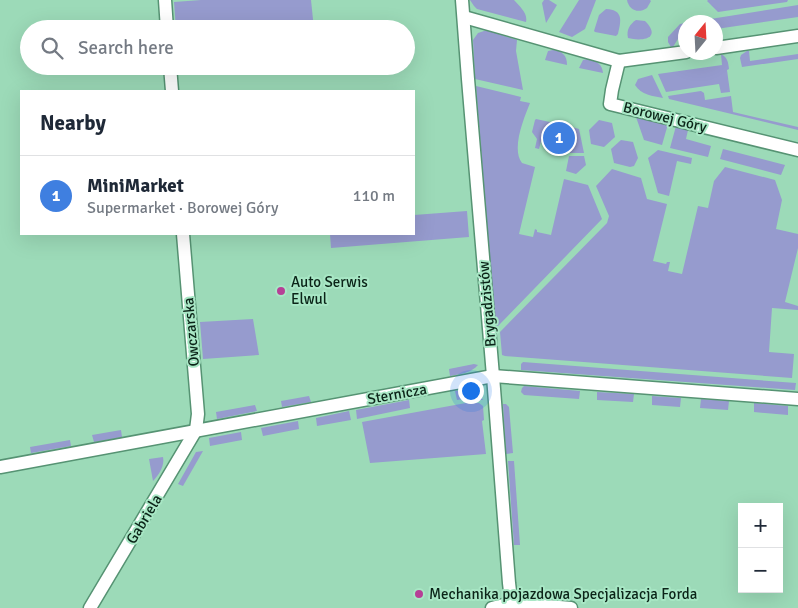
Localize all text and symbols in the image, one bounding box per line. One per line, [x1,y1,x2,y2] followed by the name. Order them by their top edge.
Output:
[678,15,723,60] north arrow
[20,20,415,75] search box
[38,34,66,62] icon: search
[78,36,174,60] text: Search here
[621,98,709,136] street label: Borowej Góry
[40,110,106,136] text: Nearby
[543,119,575,157] pin: 1
[87,174,184,198] text: MiniMarket
[52,186,60,206] text: 1
[353,186,395,206] text: 110 m
[87,198,278,218] text: Supermarket · Borowej Góry
[474,260,500,348] street label: Brygadzistów
[291,273,368,308] place label: Auto Serwis Elwul
[275,285,287,297] marker: Auto Serwis Elwul
[179,297,203,367] street label: Owczarska
[458,378,484,404] your location
[366,380,428,408] street label: Sternicza
[122,491,166,547] street label: Gabriela
[738,503,783,593] map controls
[738,503,783,548] button: +
[738,548,783,593] button: −
[429,585,697,603] place label: Mechanika pojazdowa Specjalizacja Forda
[413,588,425,600] marker: Mechanika pojazdowa Specjalizacja Forda

